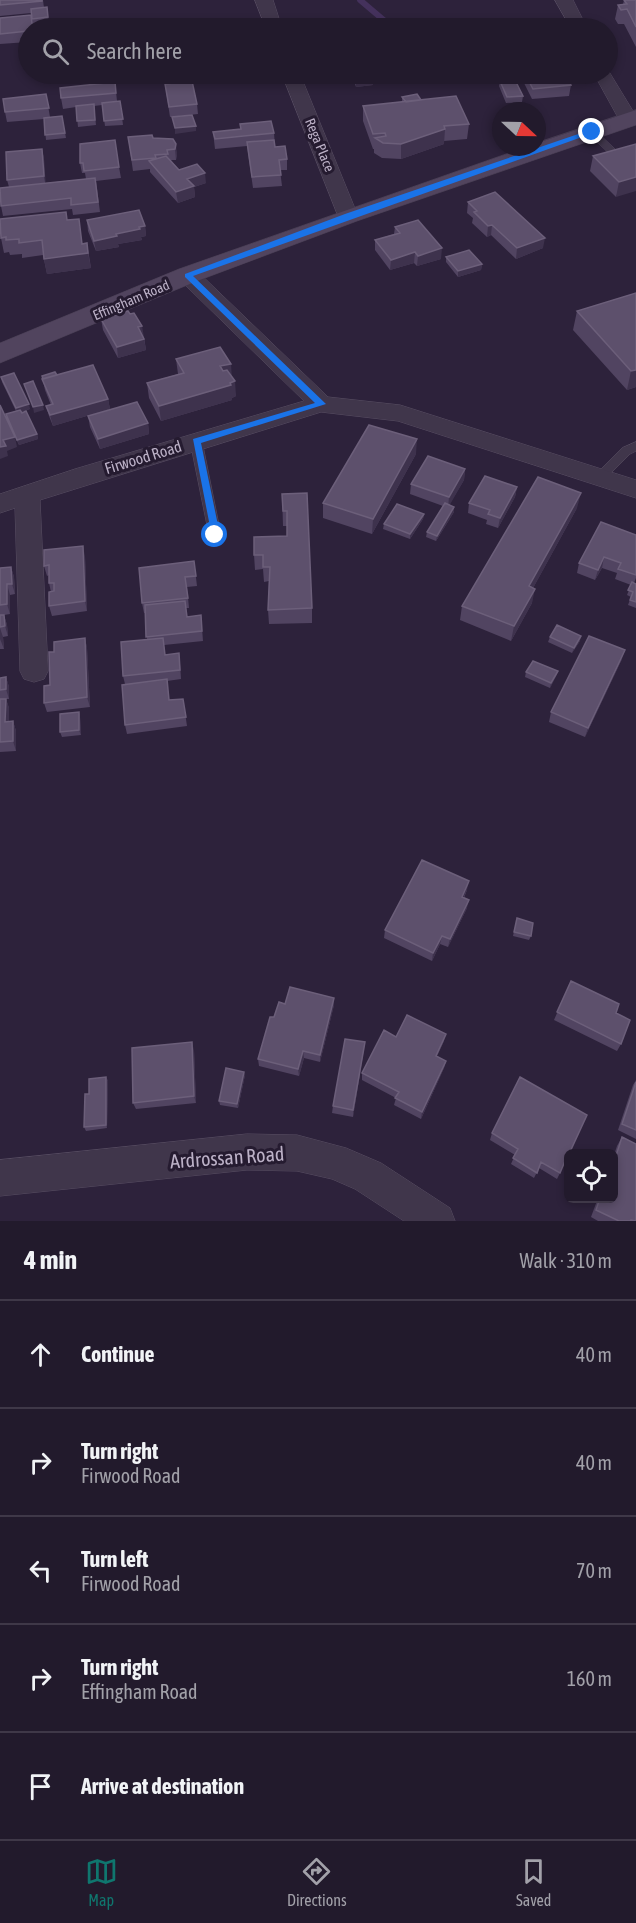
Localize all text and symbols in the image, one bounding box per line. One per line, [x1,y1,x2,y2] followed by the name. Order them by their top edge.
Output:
[18,18,618,84] search box
[39,35,72,68] icon: search
[87,38,182,64] text: Search here
[492,102,546,156] north arrow
[302,116,338,174] street label: Rega Place
[578,118,604,144] route end
[90,277,172,323] street label: Effingham Road
[102,437,184,477] street label: Firwood Road
[201,521,227,547] route start
[169,1142,285,1172] street label: Ardrossan Road
[564,1149,618,1203] map controls
[564,1149,618,1203] button: locate
[24,1245,77,1275] text: 4 min
[520,1249,612,1272] text: Walk · 310 m
[24,1338,57,1371] icon: ahead
[81,1341,155,1367] text: Continue
[576,1343,612,1366] text: 40 m
[81,1438,158,1464] text: Turn right
[24,1446,57,1479] icon: right
[576,1451,612,1474] text: 40 m
[81,1464,181,1487] text: Firwood Road
[81,1546,148,1572] text: Turn left
[24,1554,57,1587] icon: left
[576,1559,612,1582] text: 70 m
[81,1572,181,1595] text: Firwood Road
[81,1654,158,1680] text: Turn right
[24,1662,57,1695] icon: right
[567,1667,612,1690] text: 160 m
[81,1680,198,1703] text: Effingham Road
[24,1770,57,1803] icon: arrive
[81,1773,244,1799] text: Arrive at destination
[85,1855,118,1909] tab: Map
[287,1855,347,1909] tab: Directions
[516,1855,551,1909] tab: Saved

